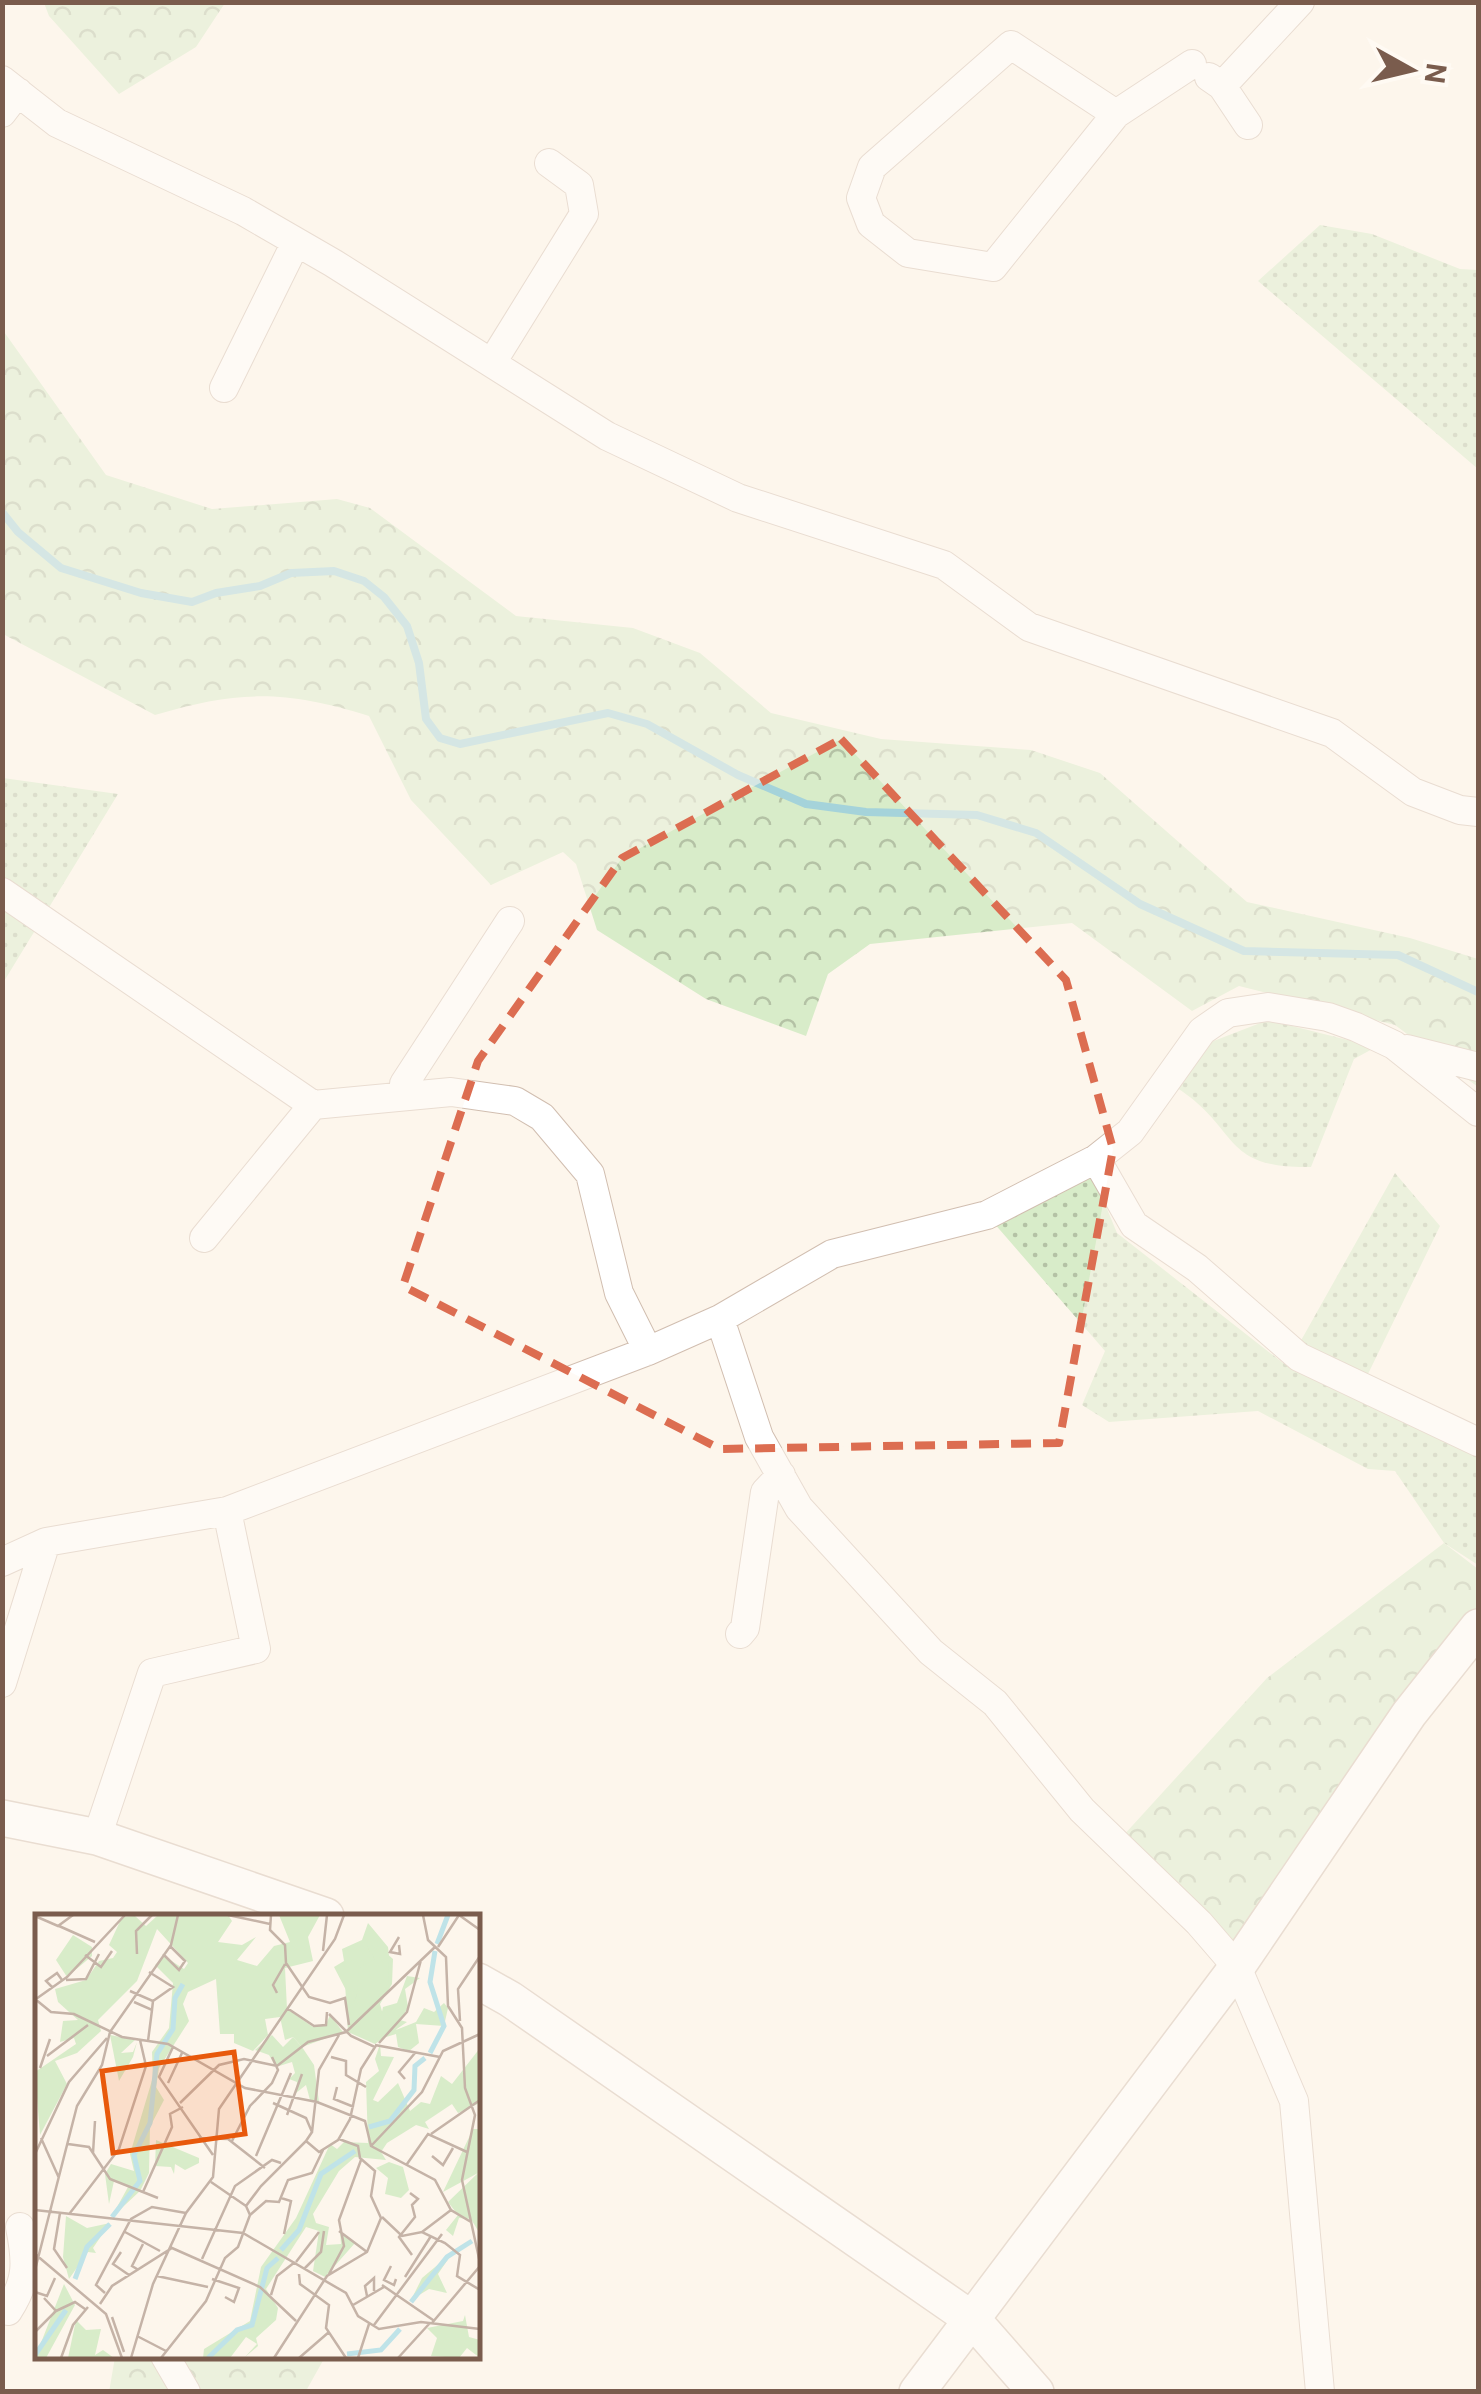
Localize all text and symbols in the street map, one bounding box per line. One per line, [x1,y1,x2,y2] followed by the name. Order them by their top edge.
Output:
[1361,20,1461,120] north arrow
[1418,61,1453,85] text: N
[35,1914,480,2359] inset map

